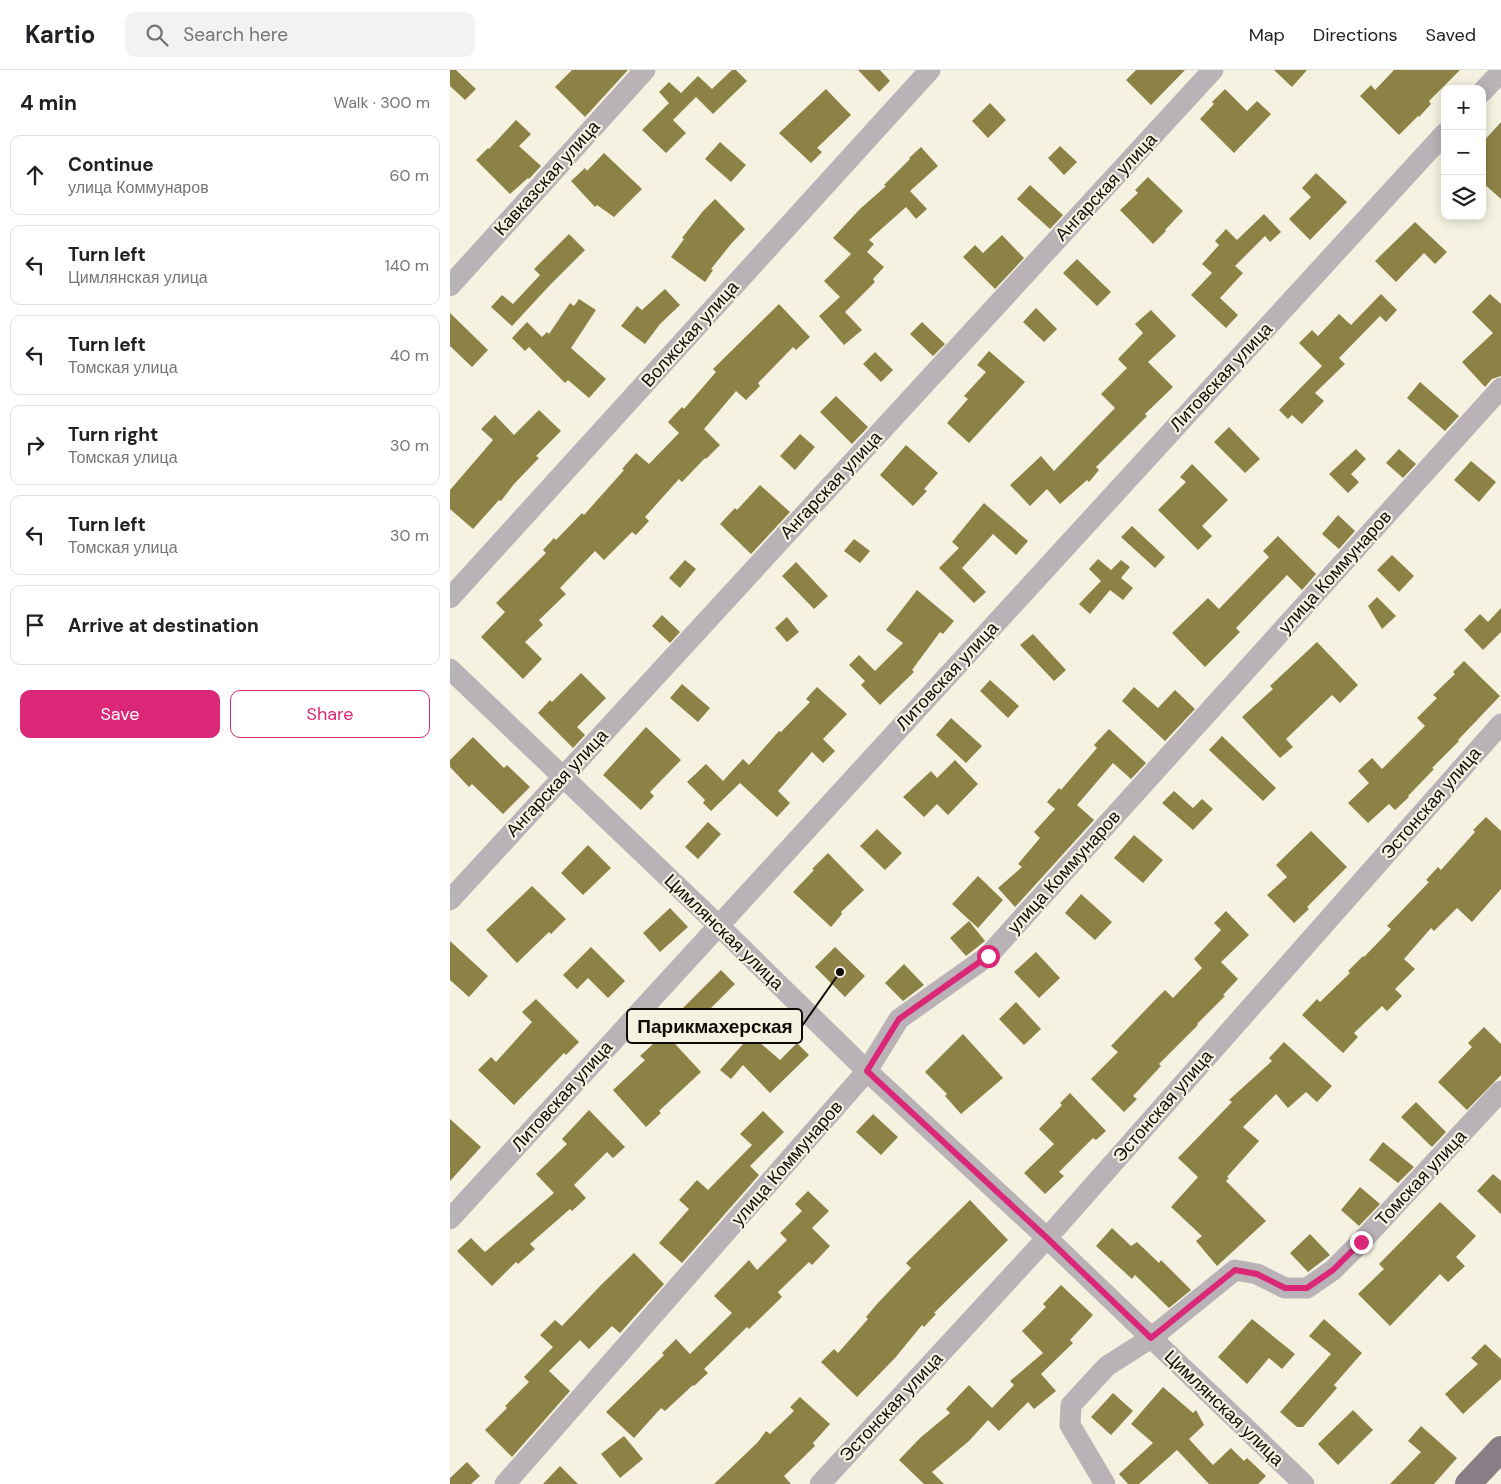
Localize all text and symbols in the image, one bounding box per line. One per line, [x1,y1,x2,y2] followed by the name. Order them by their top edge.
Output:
[125,12,475,57] search box
[25,19,95,50] text: Kartio
[143,21,171,49] icon: search
[183,22,288,47] text: Search here
[1249,23,1285,47] text: Map
[1313,23,1398,47] text: Directions
[1426,23,1476,47] text: Saved
[1441,85,1486,220] map controls
[1441,85,1486,130] button: +
[20,89,77,117] text: 4 min
[333,92,430,113] text: Walk · 300 m
[489,114,606,241] street label: Кавказская улица
[1050,127,1163,246] street label: Ангарская улица
[1441,130,1486,175] button: −
[68,152,154,177] text: Continue
[21,161,49,189] icon: ahead
[389,165,429,186] text: 60 m
[1441,175,1486,220] button: layers
[68,177,209,198] text: улица Коммунаров
[68,242,146,267] text: Turn left
[21,251,49,279] icon: left
[385,255,429,276] text: 140 m
[68,267,208,288] text: Цимлянская улица
[636,275,745,392] street label: Волжская улица
[1164,317,1278,437] street label: Литовская улица
[68,332,146,357] text: Turn left
[21,341,49,369] icon: left
[390,345,429,366] text: 40 m
[68,357,178,378] text: Томская улица
[68,422,158,447] text: Turn right
[775,425,888,544] street label: Ангарская улица
[21,431,49,459] icon: right
[390,435,429,456] text: 30 m
[68,447,178,468] text: Томская улица
[1273,505,1397,639] street label: улица Коммунаров
[68,512,146,537] text: Turn left
[21,521,49,549] icon: left
[390,525,429,546] text: 30 m
[68,537,178,558] text: Томская улица
[21,611,49,639] icon: arrive
[68,613,259,638] text: Arrive at destination
[890,616,1004,736] street label: Литовская улица
[20,690,220,738] button: Save
[230,690,430,738] button: Share
[501,723,614,842] street label: Ангарская улица
[1376,741,1487,864] street label: Эстонская улица
[1002,805,1126,939] street label: улица Коммунаров
[659,869,790,996] street label: Цимлянская улица
[977,945,1000,968] route start
[627,1009,802,1043] callout: Парикмахерская
[637,1014,793,1039] text: Парикмахерская
[506,1035,619,1156] street label: Литовская улица
[1108,1044,1219,1167] street label: Эстонская улица
[726,1095,848,1231] street label: улица Коммунаров
[1370,1124,1472,1231] street label: Томская улица
[1350,1231,1373,1254] route end
[1159,1345,1290,1472] street label: Цимлянская улица
[834,1346,949,1467] street label: Эстонская улица

